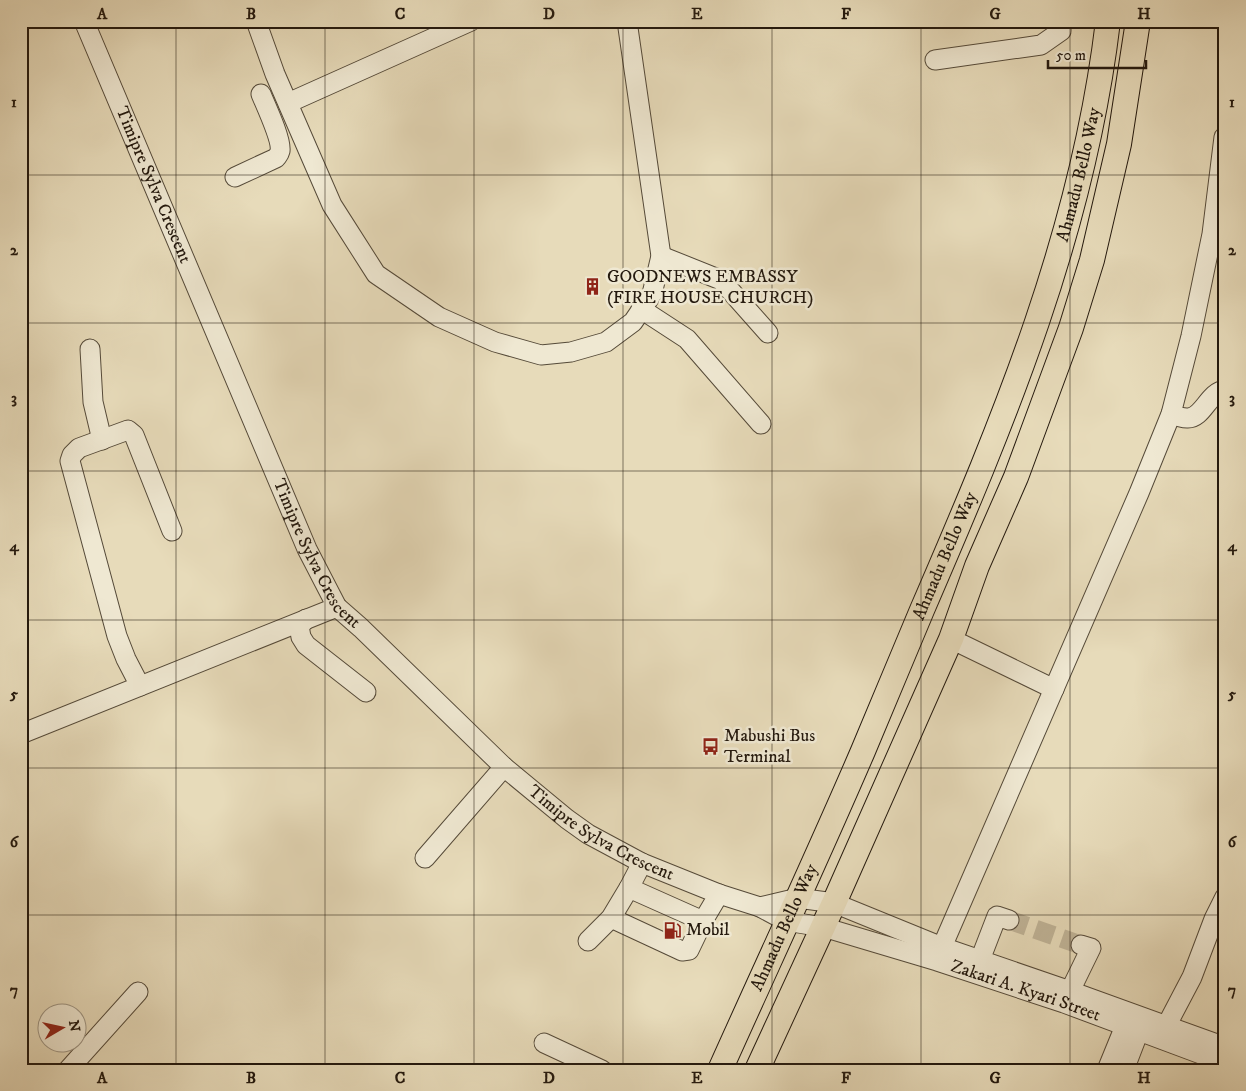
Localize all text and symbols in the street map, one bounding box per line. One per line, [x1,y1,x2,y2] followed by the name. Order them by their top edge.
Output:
[96,4,108,24] text: A
[246,4,256,24] text: B
[395,4,405,24] text: C
[543,4,555,24] text: D
[691,4,703,24] text: E
[841,4,851,24] text: F
[989,4,1001,24] text: G
[1137,4,1151,24] text: H
[1048,38,1146,70] scale bar
[1056,46,1086,65] text: 50 m
[11,92,17,112] text: 1
[1229,92,1235,112] text: 1
[110,103,196,267] street label: Timipre Sylva Crescent
[1052,105,1106,244] street label: Ahmadu Bello Way
[10,240,19,260] text: 2
[1228,240,1237,260] text: 2
[607,266,813,309] place label: GOODNEWS EMBASSY (FIRE HOUSE CHURCH)
[583,277,603,297] building icon: GOODNEWS EMBASSY (FIRE HOUSE CHURCH)
[11,388,17,408] text: 3
[1229,388,1235,408] text: 3
[268,476,365,634] street label: Timipre Sylva Crescent
[908,488,982,624] street label: Ahmadu Bello Way
[8,536,19,556] text: 4
[1226,536,1237,556] text: 4
[9,684,18,704] text: 5
[1227,684,1236,704] text: 5
[724,725,815,768] place label: Mabushi Bus Terminal
[700,736,720,756] bus stop icon: Mabushi Bus Terminal
[523,780,677,886] street label: Timipre Sylva Crescent
[10,832,20,852] text: 6
[1228,832,1238,852] text: 6
[746,860,823,995] street label: Ahmadu Bello Way
[686,919,730,941] place label: Mobil
[662,920,682,940] fuel station icon: Mobil
[948,955,1104,1027] street label: Zakari A. Kyari Street
[10,980,18,1000] text: 7
[1228,980,1236,1000] text: 7
[38,1004,88,1054] north arrow
[64,1019,84,1034] text: N
[96,1068,108,1088] text: A
[246,1068,256,1088] text: B
[395,1068,405,1088] text: C
[543,1068,555,1088] text: D
[691,1068,703,1088] text: E
[841,1068,851,1088] text: F
[989,1068,1001,1088] text: G
[1137,1068,1151,1088] text: H

